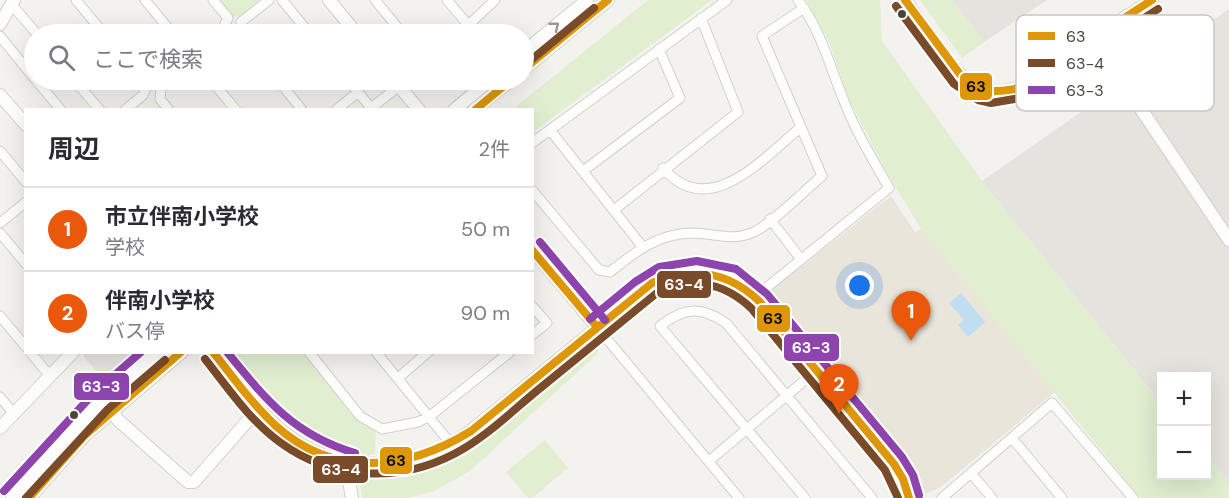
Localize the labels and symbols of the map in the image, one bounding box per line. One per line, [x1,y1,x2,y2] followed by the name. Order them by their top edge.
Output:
[896,8,908,20] unlabelled marker
[1016,15,1214,111] legend
[548,22,559,33] one-way arrow
[1066,26,1086,47] text: 63
[1066,53,1104,74] text: 63-4
[959,72,993,101] line badge: 63
[966,76,986,97] text: 63
[1066,80,1104,101] text: 63-3
[656,270,712,299] line badge: 63-4
[845,271,874,300] your location
[664,274,704,295] text: 63-4
[892,292,930,341] pin: 1
[756,304,791,333] line badge: 63
[763,308,783,329] text: 63
[783,333,840,362] line badge: 63-3
[792,337,830,358] text: 63-3
[820,364,858,414] pin: 2
[73,372,130,401] line badge: 63-3
[82,376,120,397] text: 63-3
[68,409,80,421] unlabelled marker
[379,446,413,475] line badge: 63
[386,450,406,471] text: 63
[312,455,369,484] line badge: 63-4
[321,459,361,480] text: 63-4

